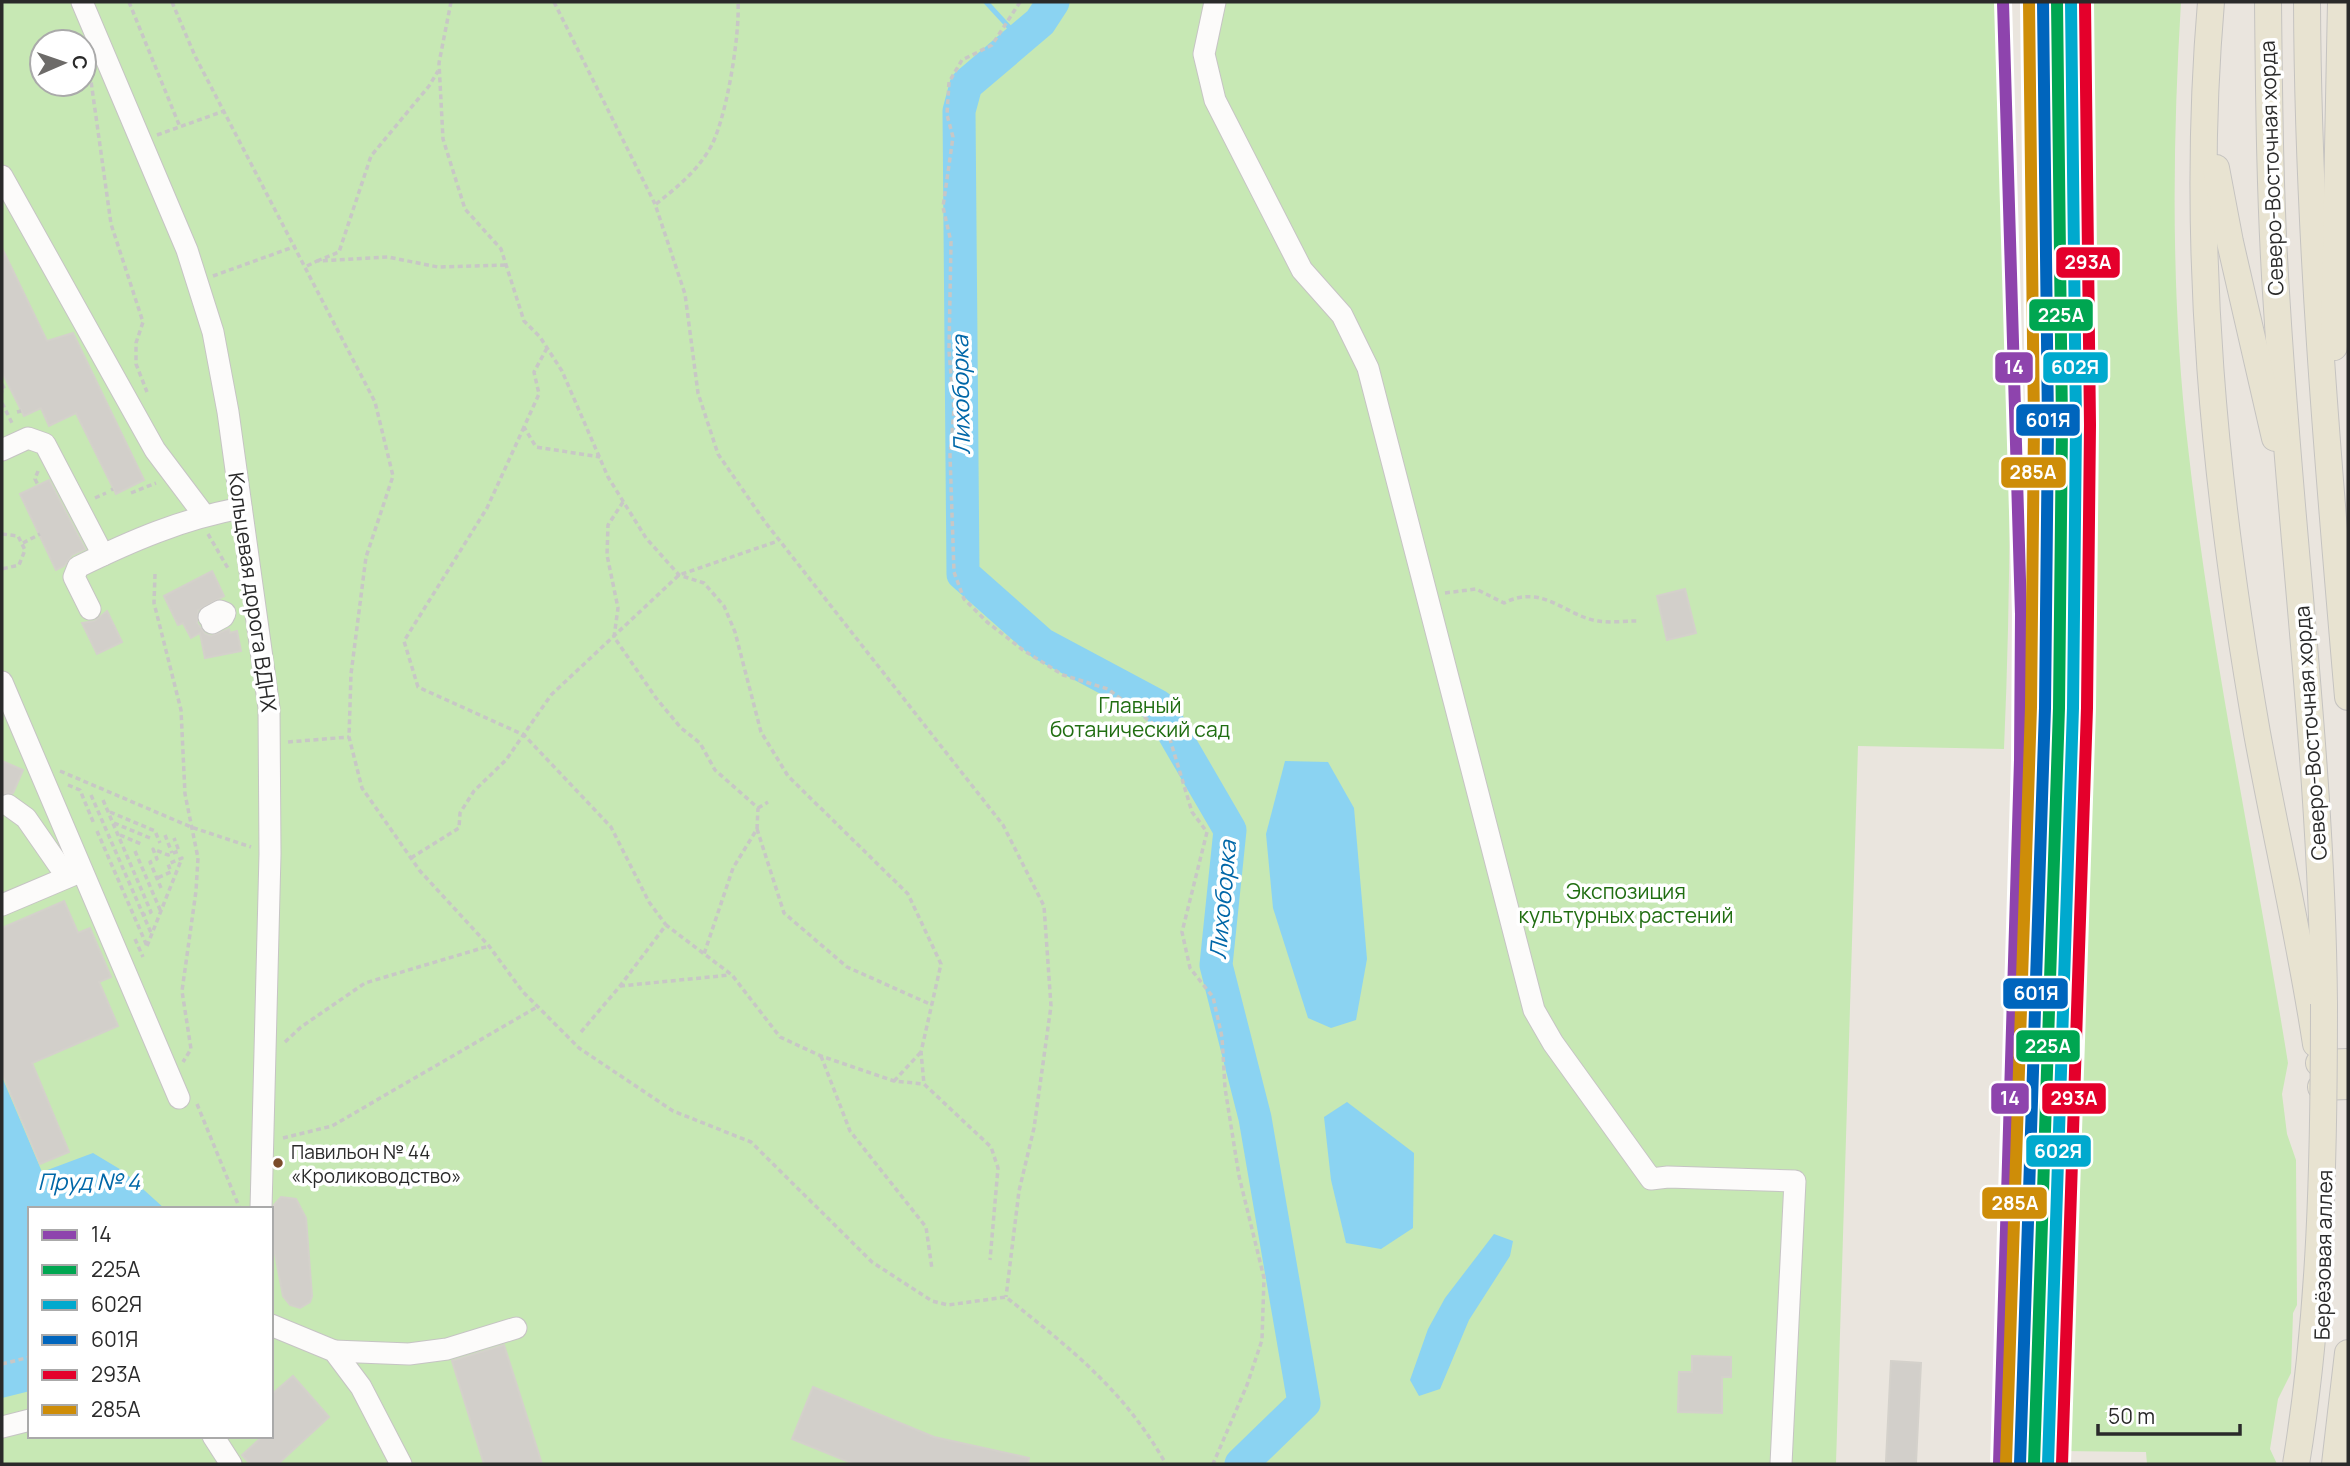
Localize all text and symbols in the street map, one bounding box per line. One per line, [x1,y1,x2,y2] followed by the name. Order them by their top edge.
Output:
[28,28,98,98] north arrow
[2253,40,2289,296] street label: Северо-Восточная хорда
[67,55,93,70] text: С
[2055,246,2121,279] line badge: 293А
[2065,249,2112,275] text: 293А
[2028,298,2094,332] line badge: 225А
[2038,302,2085,328] text: 225А
[943,334,977,455] water label: Лихоборка
[1994,351,2034,384] line badge: 14
[2042,351,2109,384] line badge: 602Я
[2004,354,2024,380] text: 14
[2051,354,2099,380] text: 602Я
[2015,403,2081,437] line badge: 601Я
[2025,407,2071,433] text: 601Я
[2000,456,2067,489] line badge: 285А
[2010,459,2057,485] text: 285А
[222,470,284,714] street label: Кольцевая дорога ВДНХ
[2287,605,2333,861] street label: Северо-Восточная хорда
[1050,691,1230,743] park label: Главный ботанический сад
[1201,838,1243,961] water label: Лихоборка
[1519,877,1733,929] park label: Экспозиция культурных растений
[2002,977,2069,1010] line badge: 601Я
[2013,980,2059,1006] text: 601Я
[2015,1029,2081,1063] line badge: 225А
[2025,1033,2072,1059] text: 225А
[1990,1082,2030,1115] line badge: 14
[2041,1082,2107,1115] line badge: 293А
[2000,1085,2020,1111] text: 14
[2051,1085,2098,1111] text: 293А
[2025,1134,2092,1168] line badge: 602Я
[2034,1138,2082,1164] text: 602Я
[291,1139,461,1189] place label: Павильон № 44 «Кролиководство»
[271,1156,285,1170] marker: Павильон № 44 «Кролиководство»
[38,1165,141,1197] water label: Пруд № 4
[2308,1169,2338,1340] street label: Берёзовая аллея
[1981,1186,2048,1220] line badge: 285А
[1992,1190,2039,1216] text: 285А
[28,1207,273,1438] legend
[91,1220,112,1248] text: 14
[91,1255,140,1283] text: 225А
[91,1290,142,1318] text: 602Я
[91,1325,138,1353] text: 601Я
[91,1360,141,1388] text: 293А
[2098,1392,2240,1436] scale bar
[91,1395,141,1423] text: 285А
[2108,1402,2155,1430] text: 50 m

